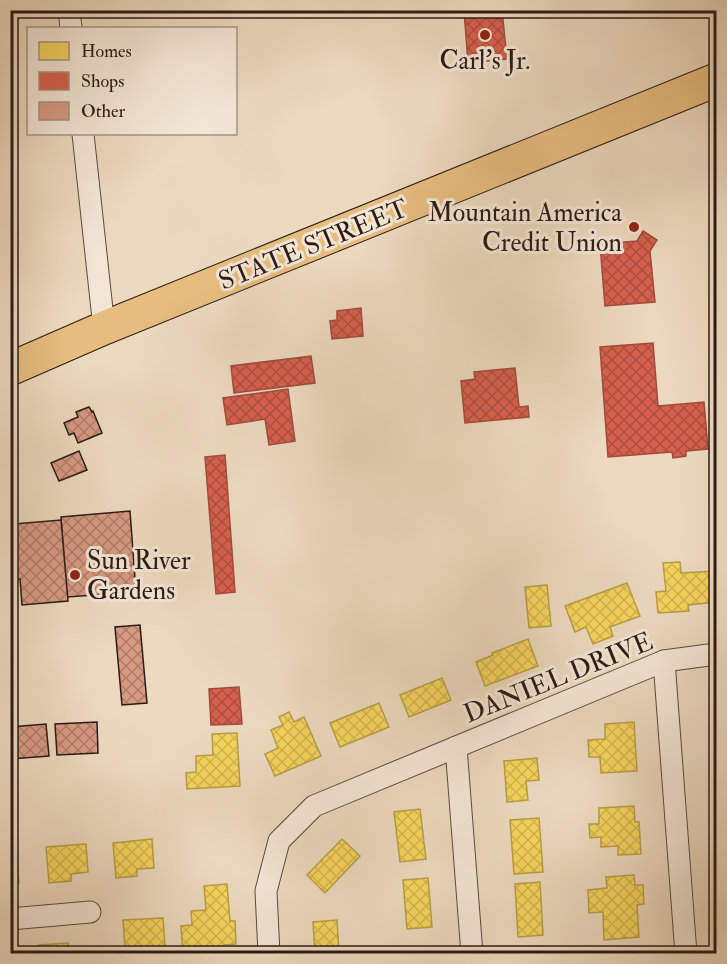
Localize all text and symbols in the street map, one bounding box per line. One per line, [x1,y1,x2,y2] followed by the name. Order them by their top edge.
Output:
[27,27,237,135] legend
[478,28,492,42] marker: Carl's Jr.
[81,40,132,63] text: Homes
[440,45,530,77] place label: Carl's Jr.
[81,70,124,93] text: Shops
[81,100,125,123] text: Other
[214,192,413,297] street label: STATE STREET
[428,197,622,259] place label: Mountain America Credit Union
[627,220,641,234] marker: Mountain America Credit Union
[87,545,191,607] place label: Sun River Gardens
[68,568,82,582] marker: Sun River Gardens
[459,625,658,730] street label: DANIEL DRIVE

